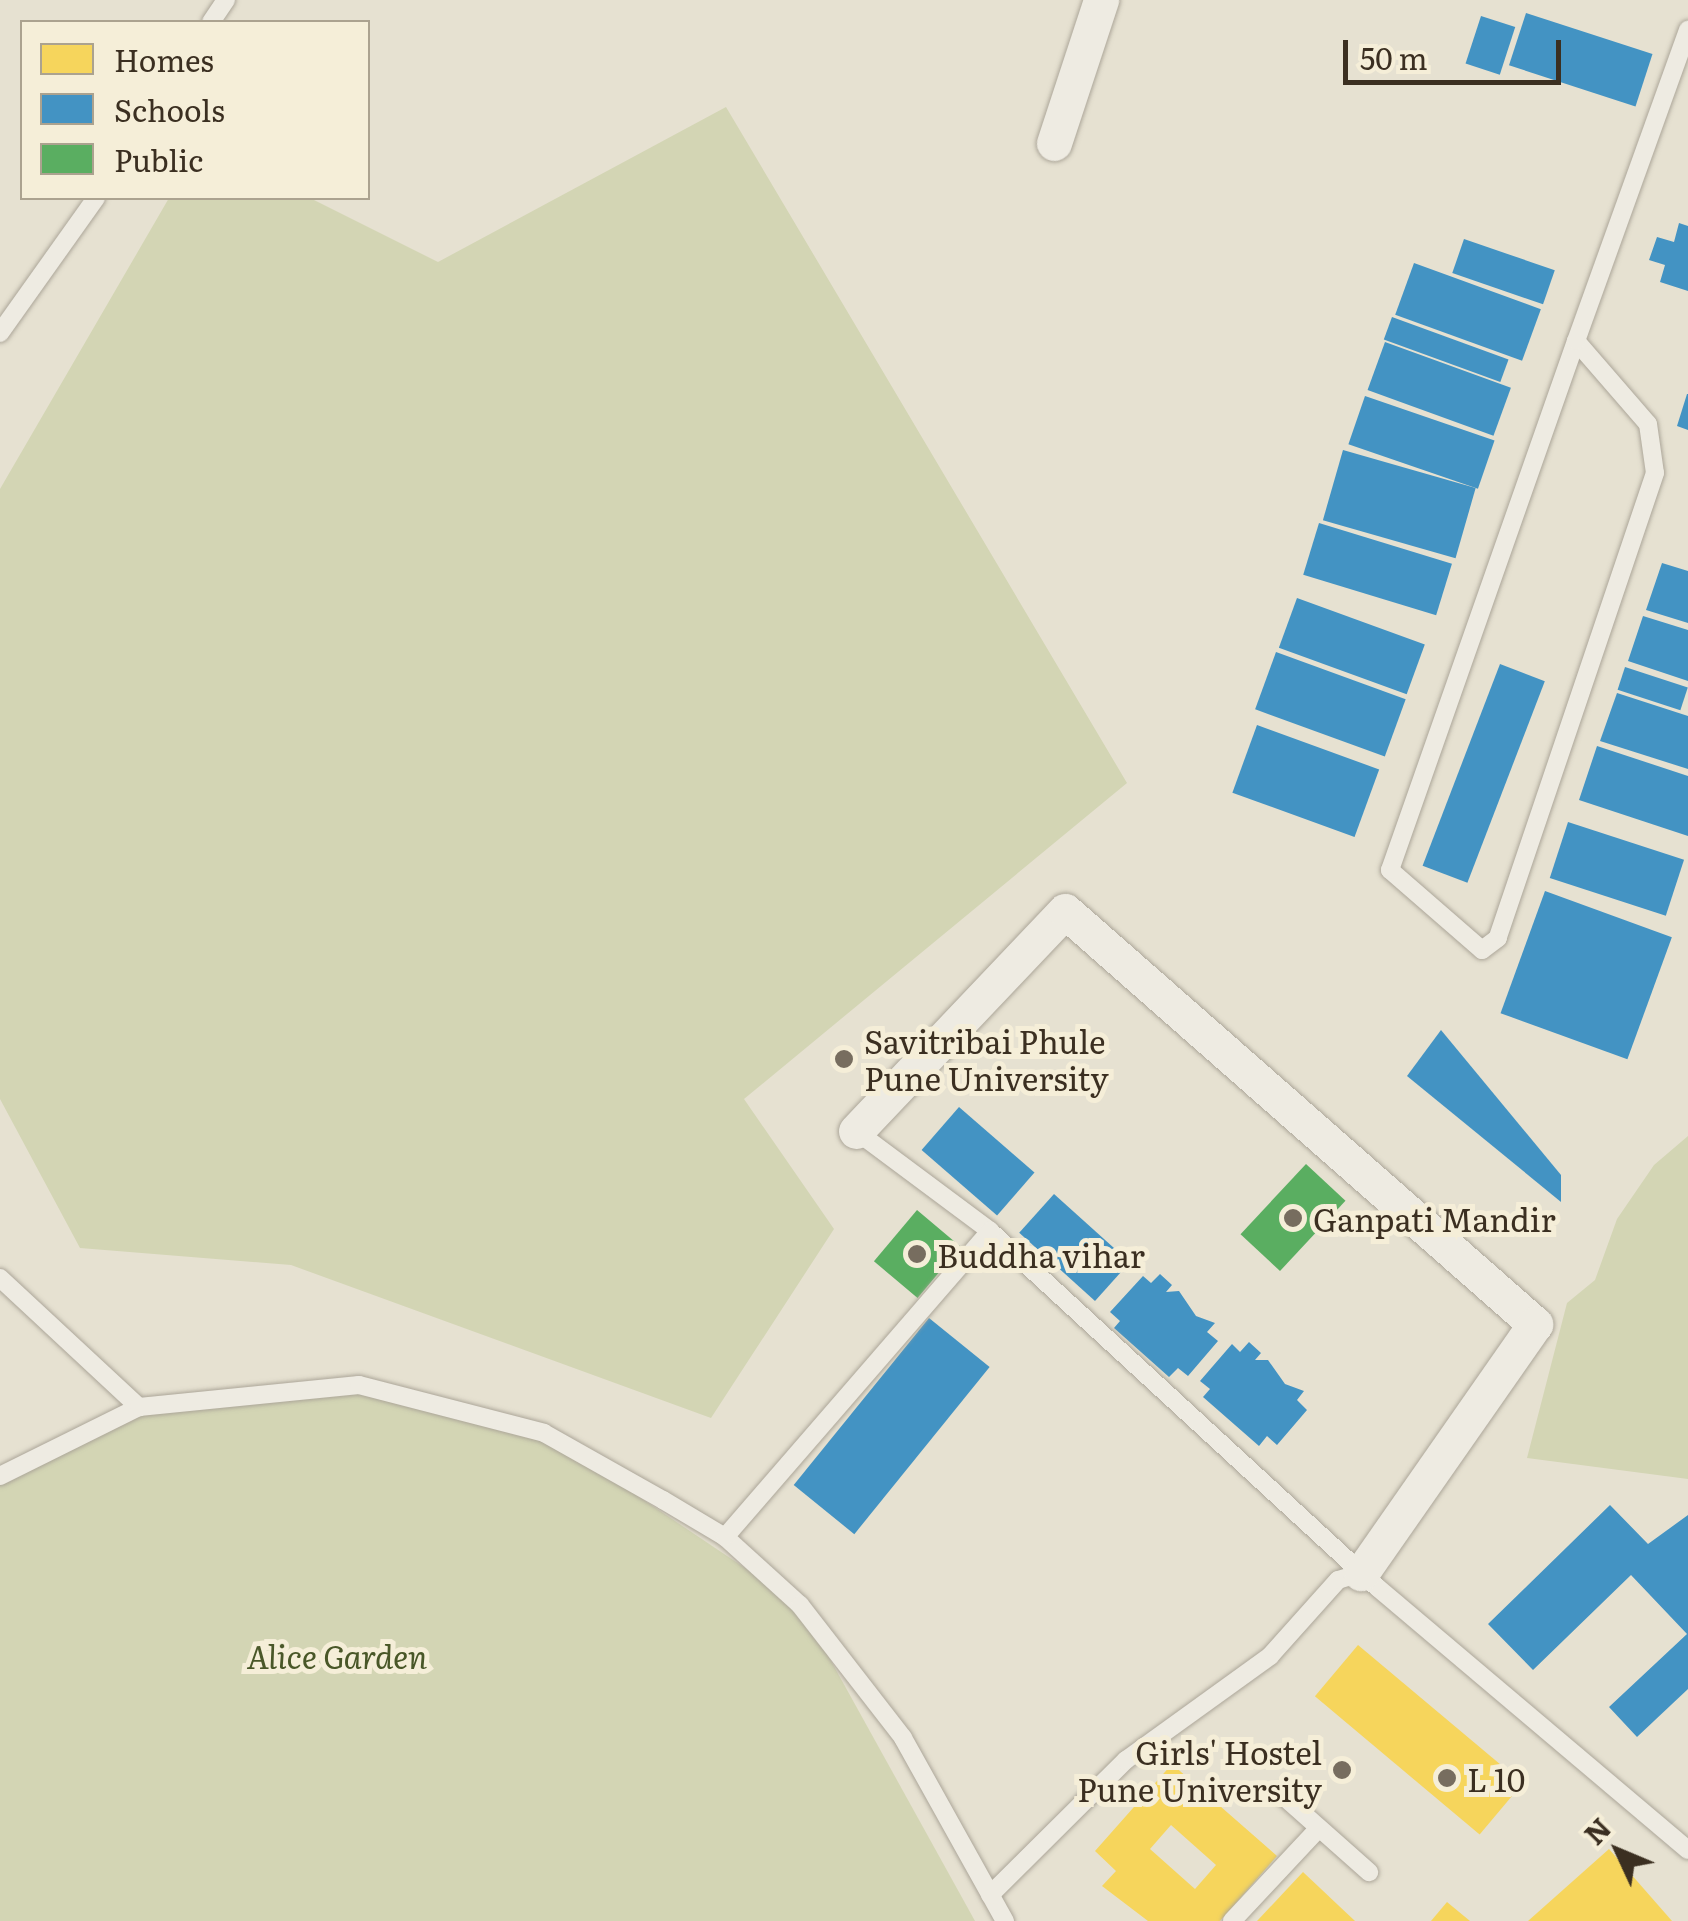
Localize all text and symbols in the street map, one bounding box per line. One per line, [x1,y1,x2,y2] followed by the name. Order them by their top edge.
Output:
[20,20,370,200] legend
[1348,20,1566,82] scale bar
[1360,35,1428,79] text: 50 m
[114,37,214,81] text: Homes
[114,87,225,131] text: Schools
[114,137,203,181] text: Public
[864,1022,1109,1097] place label: Savitribai Phule Pune University
[833,1048,855,1070] marker: Savitribai Phule Pune University
[1313,1199,1556,1237] place label: Ganpati Mandir
[1282,1207,1304,1229] marker: Ganpati Mandir
[937,1235,1145,1273] place label: Buddha vihar
[906,1243,928,1265] marker: Buddha vihar
[247,1636,427,1674] park label: Alice Garden
[1077,1733,1322,1808] place label: Girls' Hostel Pune University
[1331,1759,1353,1781] marker: Girls' Hostel Pune University
[1467,1759,1525,1797] place label: L 10
[1436,1767,1458,1789] marker: L 10
[1568,1801,1668,1901] north arrow
[1573,1807,1620,1853] text: N

